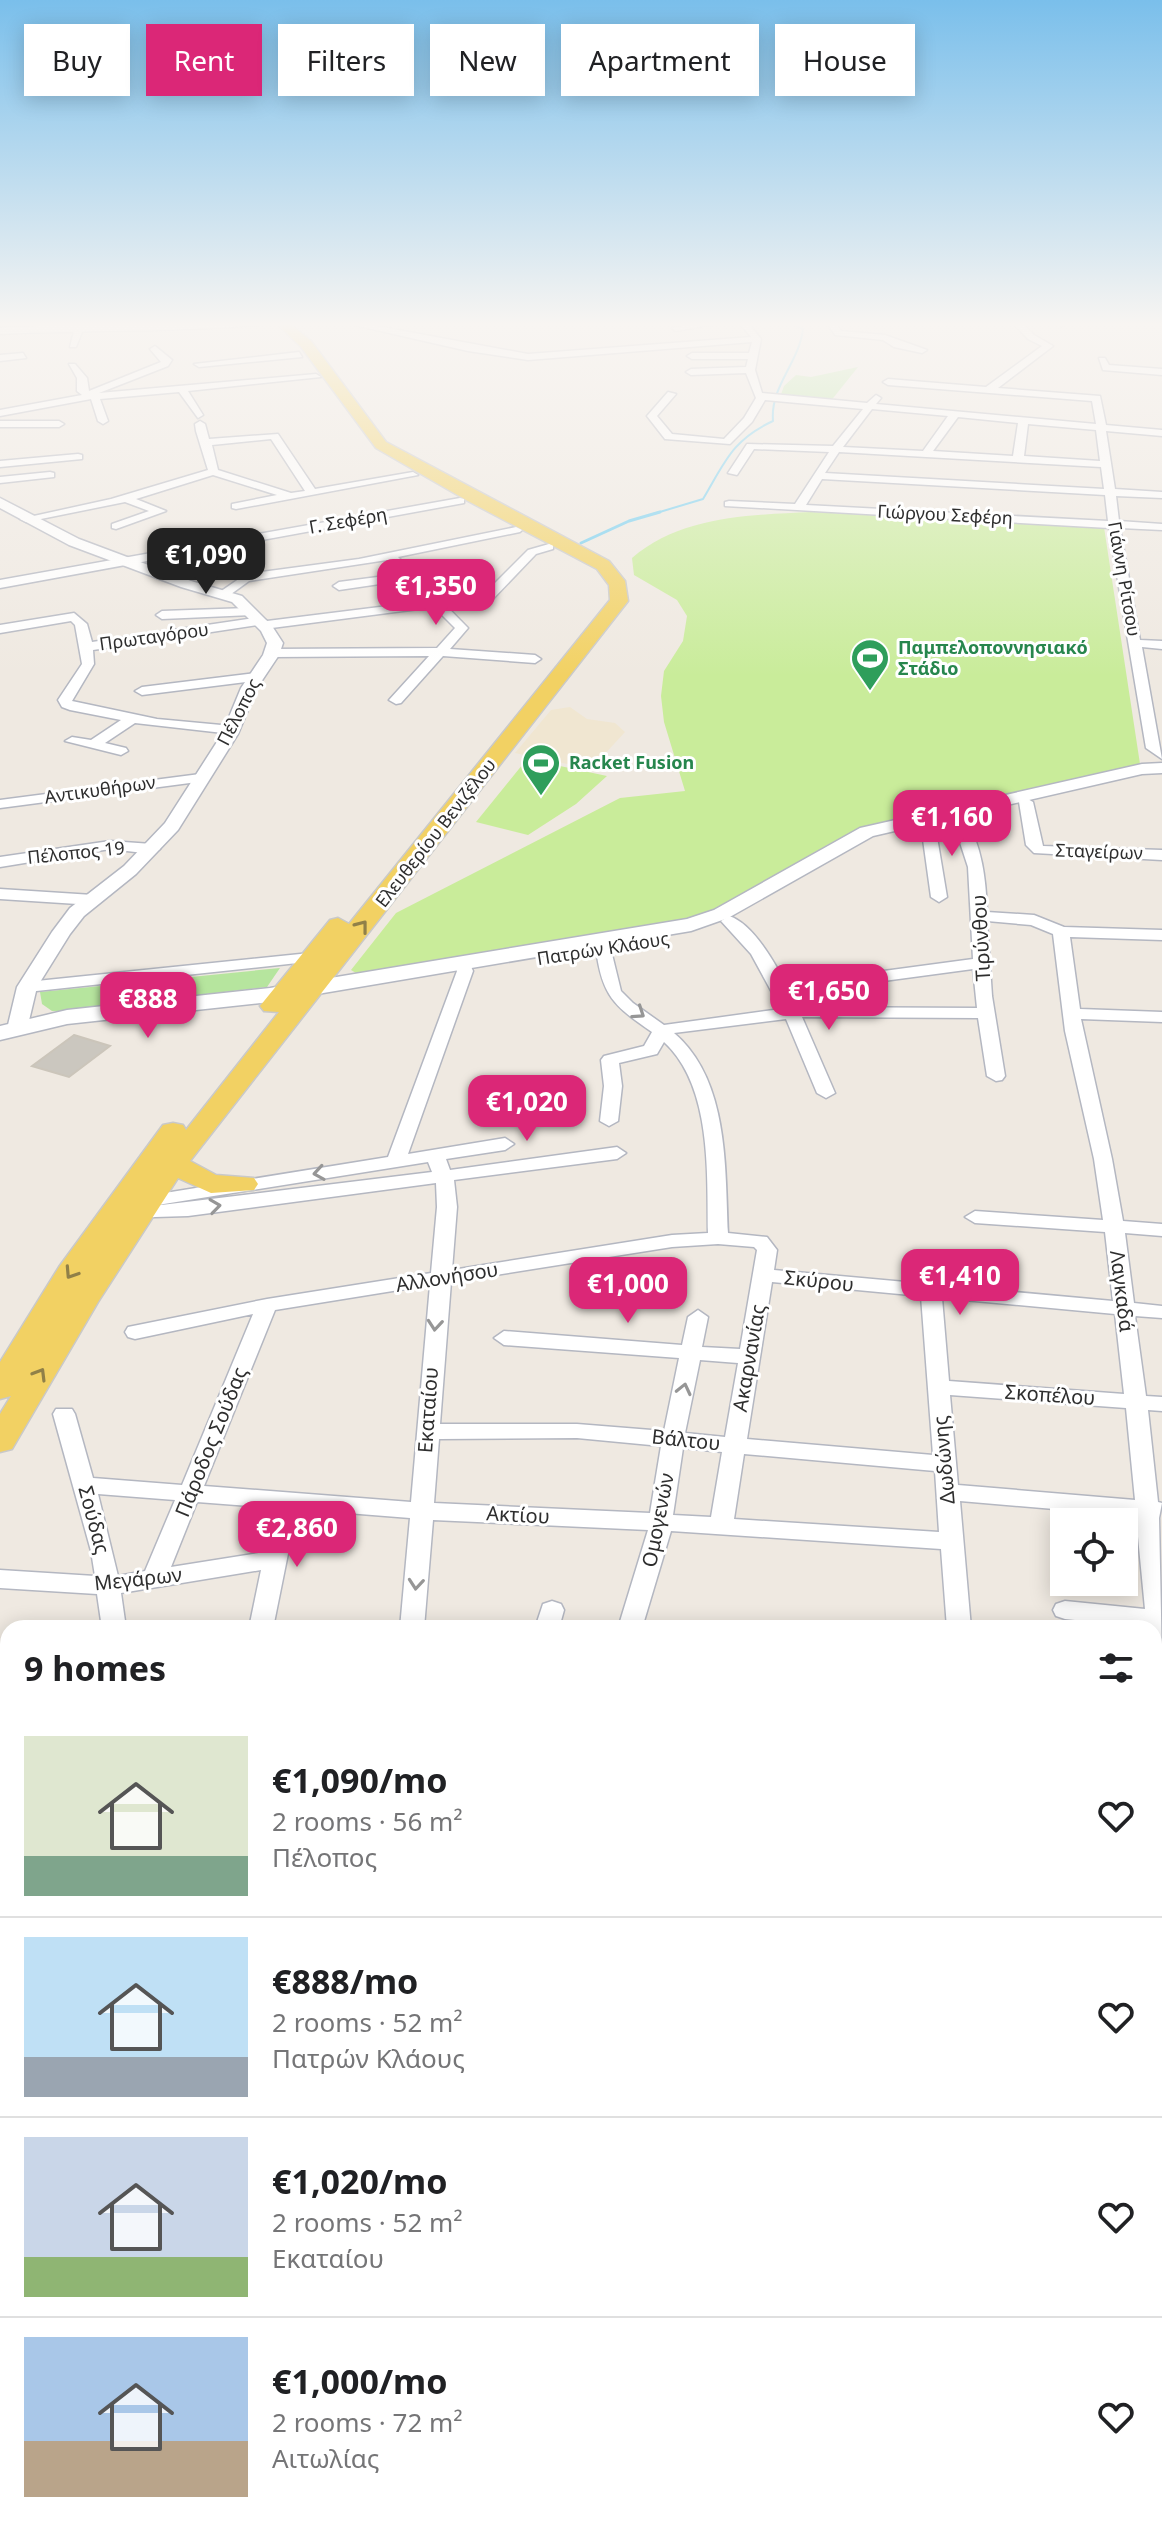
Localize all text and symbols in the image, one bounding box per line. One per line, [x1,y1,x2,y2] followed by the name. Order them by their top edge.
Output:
[24,24,130,96] chip: Buy
[146,24,262,96] chip: Rent
[278,24,414,96] chip: Filters
[430,24,545,96] chip: New
[561,24,759,96] chip: Apartment
[775,24,915,96] chip: House
[877,498,1013,530] street label: Γιώργου Σεφέρη
[307,501,389,539] street label: Γ. Σεφέρη
[1103,519,1147,638] street label: Γιάννη Ρίτσου
[141,528,271,596] pin: €1,090
[165,536,247,572] text: €1,090
[371,559,501,627] pin: €1,350
[395,567,477,603] text: €1,350
[98,616,210,656] street label: Πρωταγόρου
[898,635,1088,680] place label: Παμπελοποννησιακό Στάδιο
[849,637,891,692] sports icon: Παμπελοποννησιακό Στάδιο
[211,673,265,749] street label: Πέλοπος
[520,742,562,797] sports icon: Racket Fusion
[569,750,694,774] place label: Racket Fusion
[369,753,501,912] street label: Ελευθερίου Βενιζέλου
[43,769,157,809] street label: Αντικυθήρων
[887,790,1017,858] pin: €1,160
[911,798,993,834] text: €1,160
[26,835,126,869] street label: Πέλοπος 19
[1055,837,1143,865] street label: Σταγείρων
[965,894,996,982] street label: Τιρύνθου
[353,920,367,935] one-way arrow
[535,926,671,970] street label: Πατρών Κλάους
[764,964,894,1032] pin: €1,650
[101,972,195,1040] pin: €888
[788,972,870,1008] text: €1,650
[118,980,178,1016] text: €888
[630,1004,645,1019] one-way arrow
[462,1075,592,1143] pin: €1,020
[486,1083,568,1119] text: €1,020
[312,1164,325,1181] one-way arrow
[208,1198,222,1215] one-way arrow
[895,1249,1025,1317] pin: €1,410
[1104,1249,1141,1334] street label: Λαγκαδά
[394,1255,500,1298] street label: Αλλονήσου
[563,1257,693,1325] pin: €1,000
[919,1257,1001,1293] text: €1,410
[783,1263,855,1298] street label: Σκύρου
[66,1264,81,1279] one-way arrow
[587,1265,669,1301] text: €1,000
[726,1302,771,1414] street label: Ακαρνανίας
[427,1319,444,1332] one-way arrow
[168,1363,253,1521] street label: Πάροδος Σούδας
[411,1366,444,1454] street label: Εκαταίου
[30,1368,46,1383] one-way arrow
[1004,1378,1096,1411] street label: Σκοπέλου
[675,1382,692,1396] one-way arrow
[926,1415,961,1505] street label: Δωδώνης
[650,1422,722,1457] street label: Βάλτου
[635,1471,680,1569] street label: Ομογενών
[72,1483,117,1557] street label: Σούδας
[486,1499,550,1530] street label: Ακτίου
[232,1501,362,1569] pin: €2,860
[1050,1508,1138,1596] map controls
[1050,1508,1138,1596] button: locate
[256,1509,338,1545] text: €2,860
[93,1560,183,1597] street label: Μεγάρων
[407,1578,424,1591] one-way arrow
[24,1645,166,1691] text: 9 homes
[1094,1646,1138,1690] icon: filters
[272,1757,447,1803] text: €1,090/mo
[88,1768,184,1864] icon: home
[1094,1794,1138,1838] icon: heart
[272,1803,462,1839] text: 2 rooms · 56 m²
[272,1839,377,1875] text: Πέλοπος
[272,1958,418,2004] text: €888/mo
[88,1969,184,2065] icon: home
[1094,1995,1138,2039] icon: heart
[272,2004,462,2040] text: 2 rooms · 52 m²
[272,2040,465,2076] text: Πατρών Κλάους
[272,2158,447,2204] text: €1,020/mo
[88,2169,184,2265] icon: home
[1094,2195,1138,2239] icon: heart
[272,2204,462,2240] text: 2 rooms · 52 m²
[272,2240,384,2276] text: Εκαταίου
[272,2358,447,2404] text: €1,000/mo
[88,2369,184,2465] icon: home
[1094,2395,1138,2439] icon: heart
[272,2404,462,2440] text: 2 rooms · 72 m²
[272,2440,379,2476] text: Αιτωλίας

